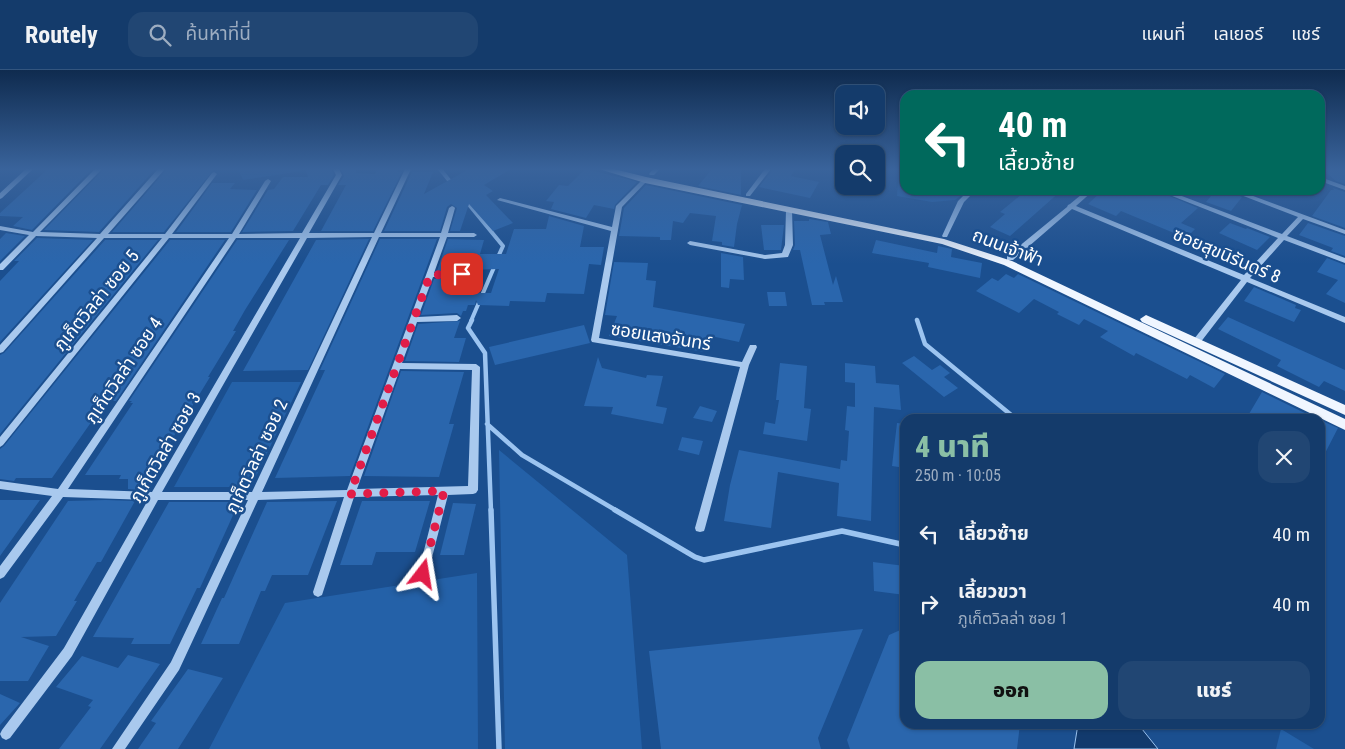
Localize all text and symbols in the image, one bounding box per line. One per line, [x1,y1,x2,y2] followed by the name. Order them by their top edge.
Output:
[128,12,478,57] search box
[25,21,98,49] text: Routely
[146,21,174,49] icon: search
[186,22,251,45] text: ค้นหาที่นี่
[1141,23,1185,44] text: แผนที่
[1213,23,1263,44] text: เลเยอร์
[1291,23,1320,44] text: แชร์
[835,85,885,195] map controls
[835,85,885,135] button: sound
[998,105,1067,146] text: 40 m
[915,110,980,175] icon: left
[835,145,885,195] button: search
[998,150,1075,175] text: เลี้ยวซ้าย
[1170,223,1284,288] street label: ซอยสุขนิรันดร์ 8
[970,224,1046,270] street label: ถนนเจ้าฟ้า
[49,245,145,356] street label: ภูเก็ตวิลล่า ซอย 5
[441,253,483,295] pin
[448,260,476,288] icon: arrive
[80,313,168,428] street label: ภูเก็ตวิลล่า ซอย 4
[609,318,714,354] street label: ซอยแสงจันทร์
[125,388,207,507] street label: ภูเก็ตวิลล่า ซอย 3
[220,396,293,517] street label: ภูเก็ตวิลล่า ซอย 2
[915,429,990,464] text: 4 นาที
[1258,431,1310,483] button: close
[915,466,1001,485] text: 250 m · 10:05
[915,520,943,548] icon: left
[958,522,1029,545] text: เลี้ยวซ้าย
[1273,523,1310,546] text: 40 m
[396,547,448,599] position arrow
[958,580,1027,603] text: เลี้ยวขวา
[915,590,943,618] icon: right
[1273,593,1310,616] text: 40 m
[958,609,1068,628] text: ภูเก็ตวิลล่า ซอย 1
[915,661,1108,719] button: ออก
[1118,661,1310,719] button: แชร์

